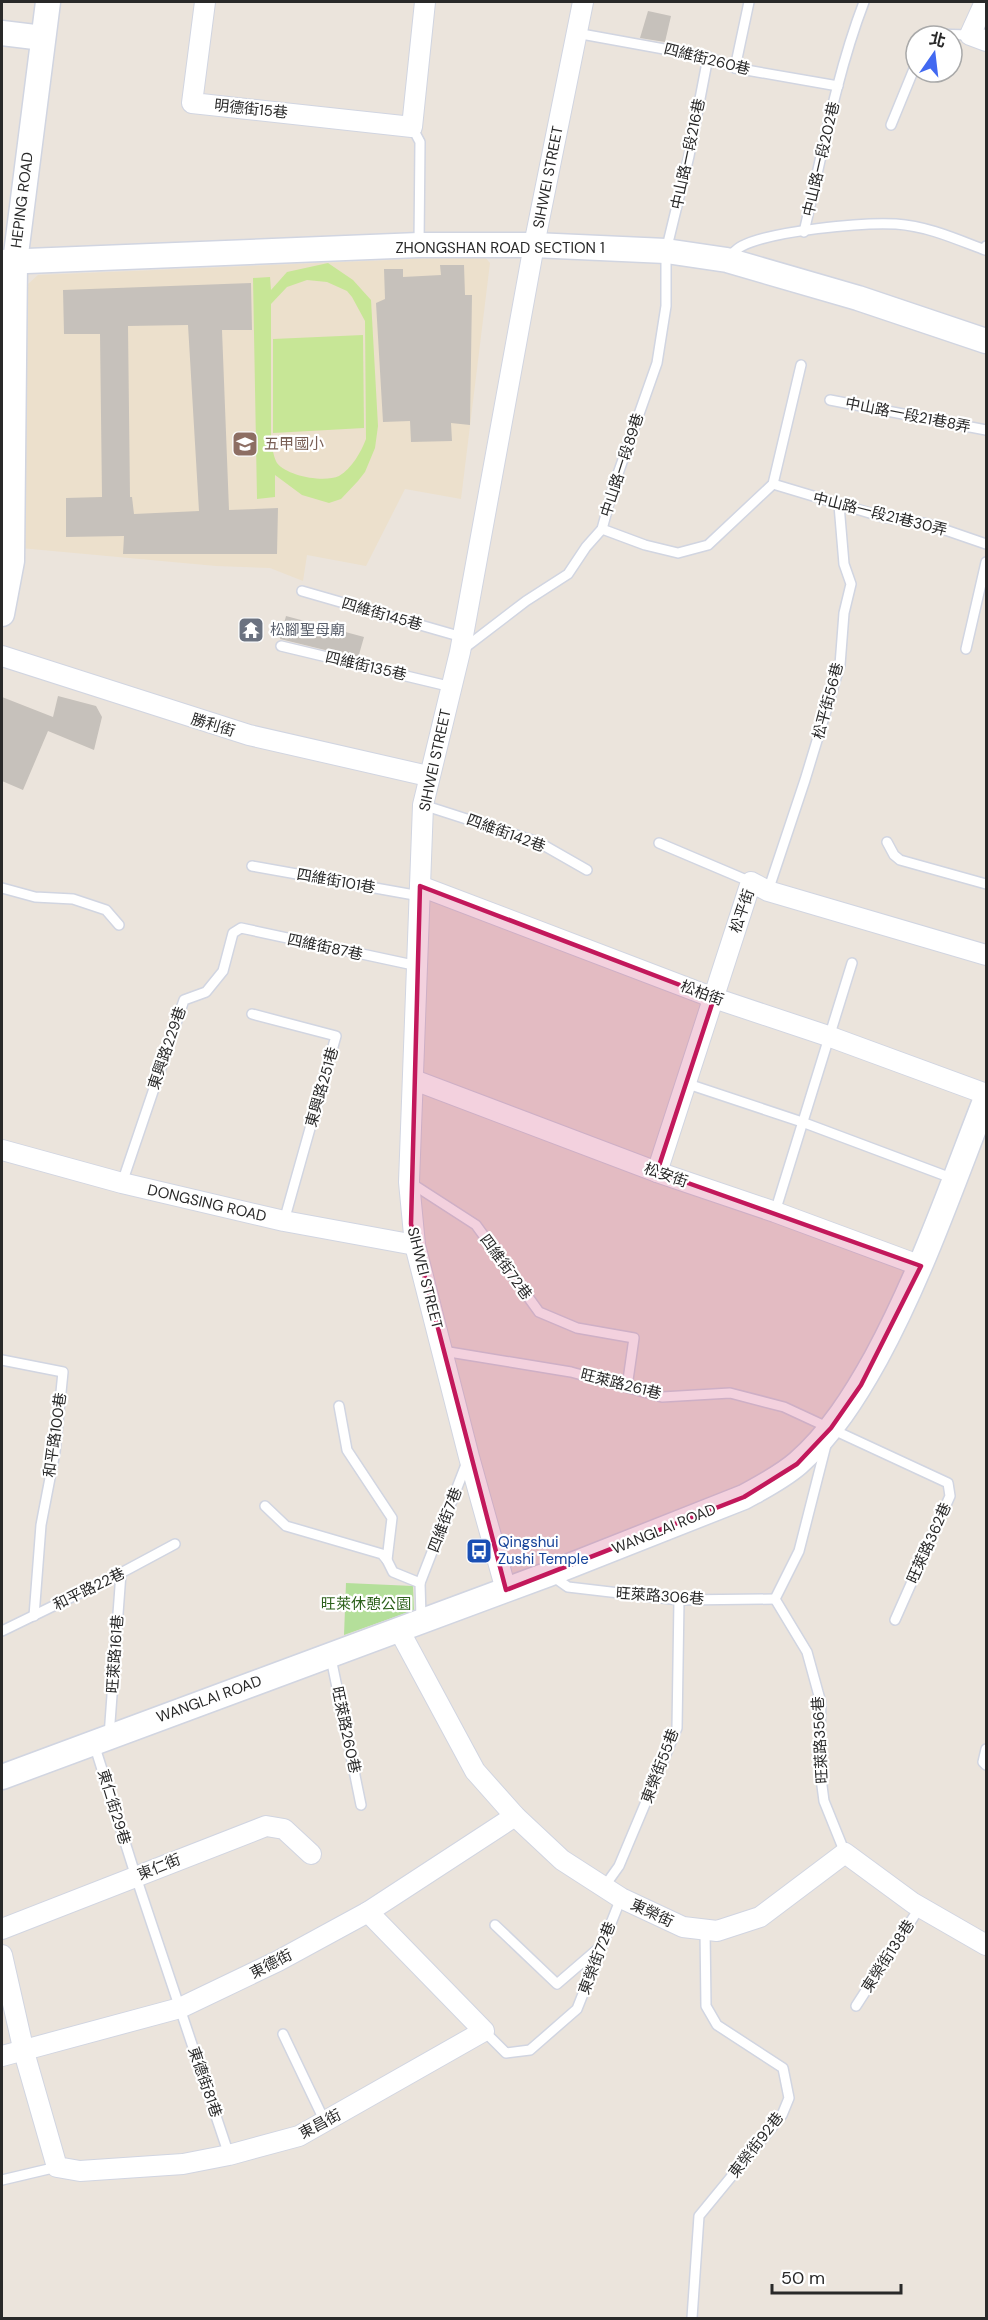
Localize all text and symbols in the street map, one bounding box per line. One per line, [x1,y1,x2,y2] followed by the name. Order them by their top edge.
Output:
[904,24,964,84] north arrow
[927,28,948,52] text: 北
[662,39,752,79] street label: 四維街260巷
[213,95,289,123] street label: 明德街15巷
[666,97,710,211] street label: 中山路一段216巷
[798,100,844,218] street label: 中山路一段202巷
[528,124,568,230] street label: SIHWEI STREET
[6,151,38,249] street label: HEPING ROAD
[395,238,605,258] street label: ZHONGSHAN ROAD SECTION 1
[844,393,972,437] street label: 中山路一段21巷8弄
[596,411,648,519] street label: 中山路一段89巷
[230,429,260,459] school or university icon: 五甲國小
[264,434,324,454] place label: 五甲國小
[811,488,949,540] street label: 中山路一段21巷30弄
[339,593,425,635] street label: 四維街145巷
[236,615,266,645] temple icon: 松腳聖母廟
[270,620,345,640] place label: 松腳聖母廟
[323,647,409,685] street label: 四維街135巷
[808,660,848,742] street label: 松平街56巷
[414,707,456,813] street label: SIHWEI STREET
[189,709,237,741] street label: 勝利街
[464,810,548,856] street label: 四維街142巷
[295,864,377,898] street label: 四維街101巷
[725,886,759,936] street label: 松平街
[285,929,365,965] street label: 四維街87巷
[677,976,727,1010] street label: 松柏街
[143,1004,191,1092] street label: 東興路229巷
[301,1045,343,1129] street label: 東興路251巷
[641,1158,691,1192] street label: 松安街
[145,1180,269,1226] street label: DONGSING ROAD
[403,1225,447,1331] street label: SIHWEI STREET
[475,1230,537,1304] street label: 四維街72巷
[578,1364,664,1404] street label: 旺萊路261巷
[39,1391,71,1479] street label: 和平路100巷
[423,1485,467,1555] street label: 四維街7巷
[609,1499,719,1559] street label: WANGLAI ROAD
[902,1499,956,1587] street label: 旺萊路362巷
[498,1532,589,1569] place label: Qingshui Zushi Temple
[464,1536,494,1566] bus stop icon: Qingshui Zushi Temple
[50,1563,128,1615] street label: 和平路22巷
[615,1583,705,1609] street label: 旺萊路306巷
[321,1594,411,1614] park label: 旺萊休憩公園
[102,1614,128,1694] street label: 旺萊路161巷
[154,1671,264,1727] street label: WANGLAI ROAD
[327,1685,365,1775] street label: 旺萊路260巷
[808,1696,832,1784] street label: 旺萊路356巷
[637,1726,683,1806] street label: 東榮街55巷
[93,1767,135,1847] street label: 東仁街29巷
[134,1849,184,1885] street label: 東仁街
[627,1894,677,1932] street label: 東榮街
[857,1916,919,1996] street label: 東榮街138巷
[574,1919,620,1997] street label: 東榮街72巷
[246,1945,296,1983] street label: 東德街
[184,2044,226,2120] street label: 東德街81巷
[295,2105,345,2143] street label: 東昌街
[724,2108,788,2182] street label: 東榮街92巷
[772,2257,901,2295] scale bar
[781,2266,825,2290] text: 50 m

